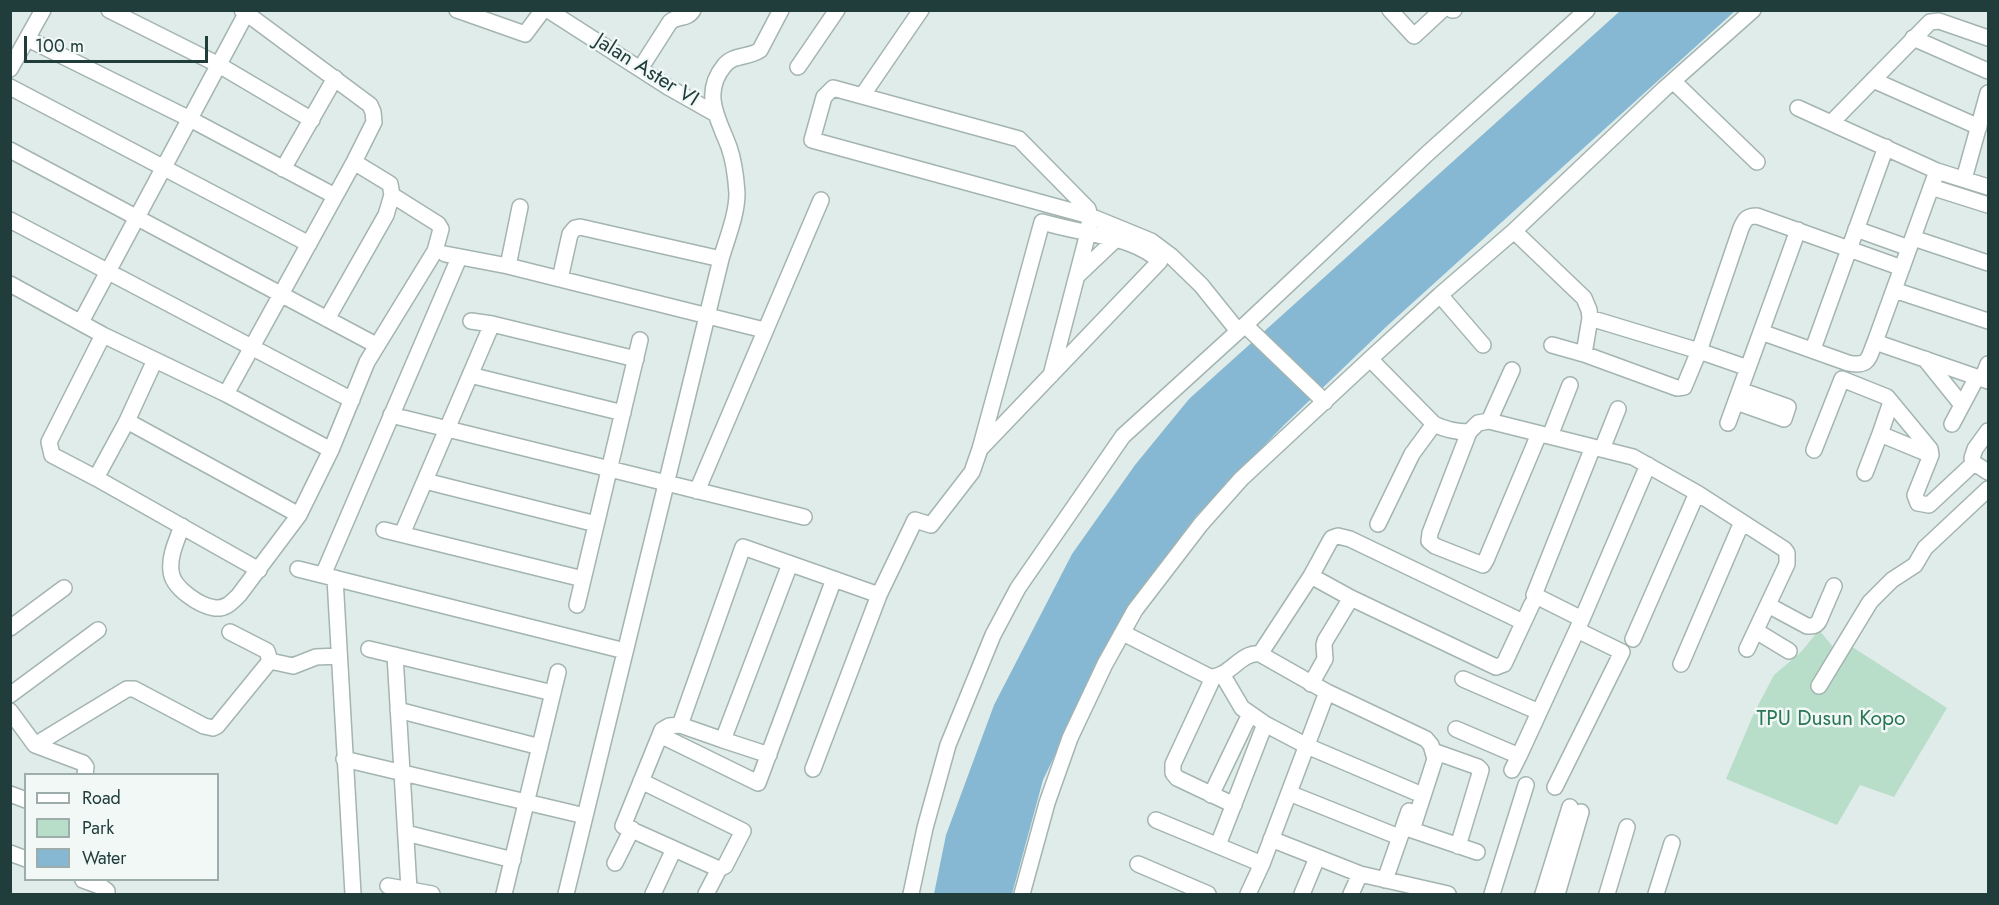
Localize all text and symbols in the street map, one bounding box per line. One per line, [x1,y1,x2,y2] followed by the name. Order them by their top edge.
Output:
[27,24,212,62] scale bar
[589,29,703,113] street label: Jalan Aster VI
[35,33,84,59] text: 100 m
[1757,707,1905,733] park label: TPU Dusun Kopo
[24,773,219,881] legend
[82,785,121,811] text: Road
[82,815,114,841] text: Park
[82,845,126,871] text: Water

